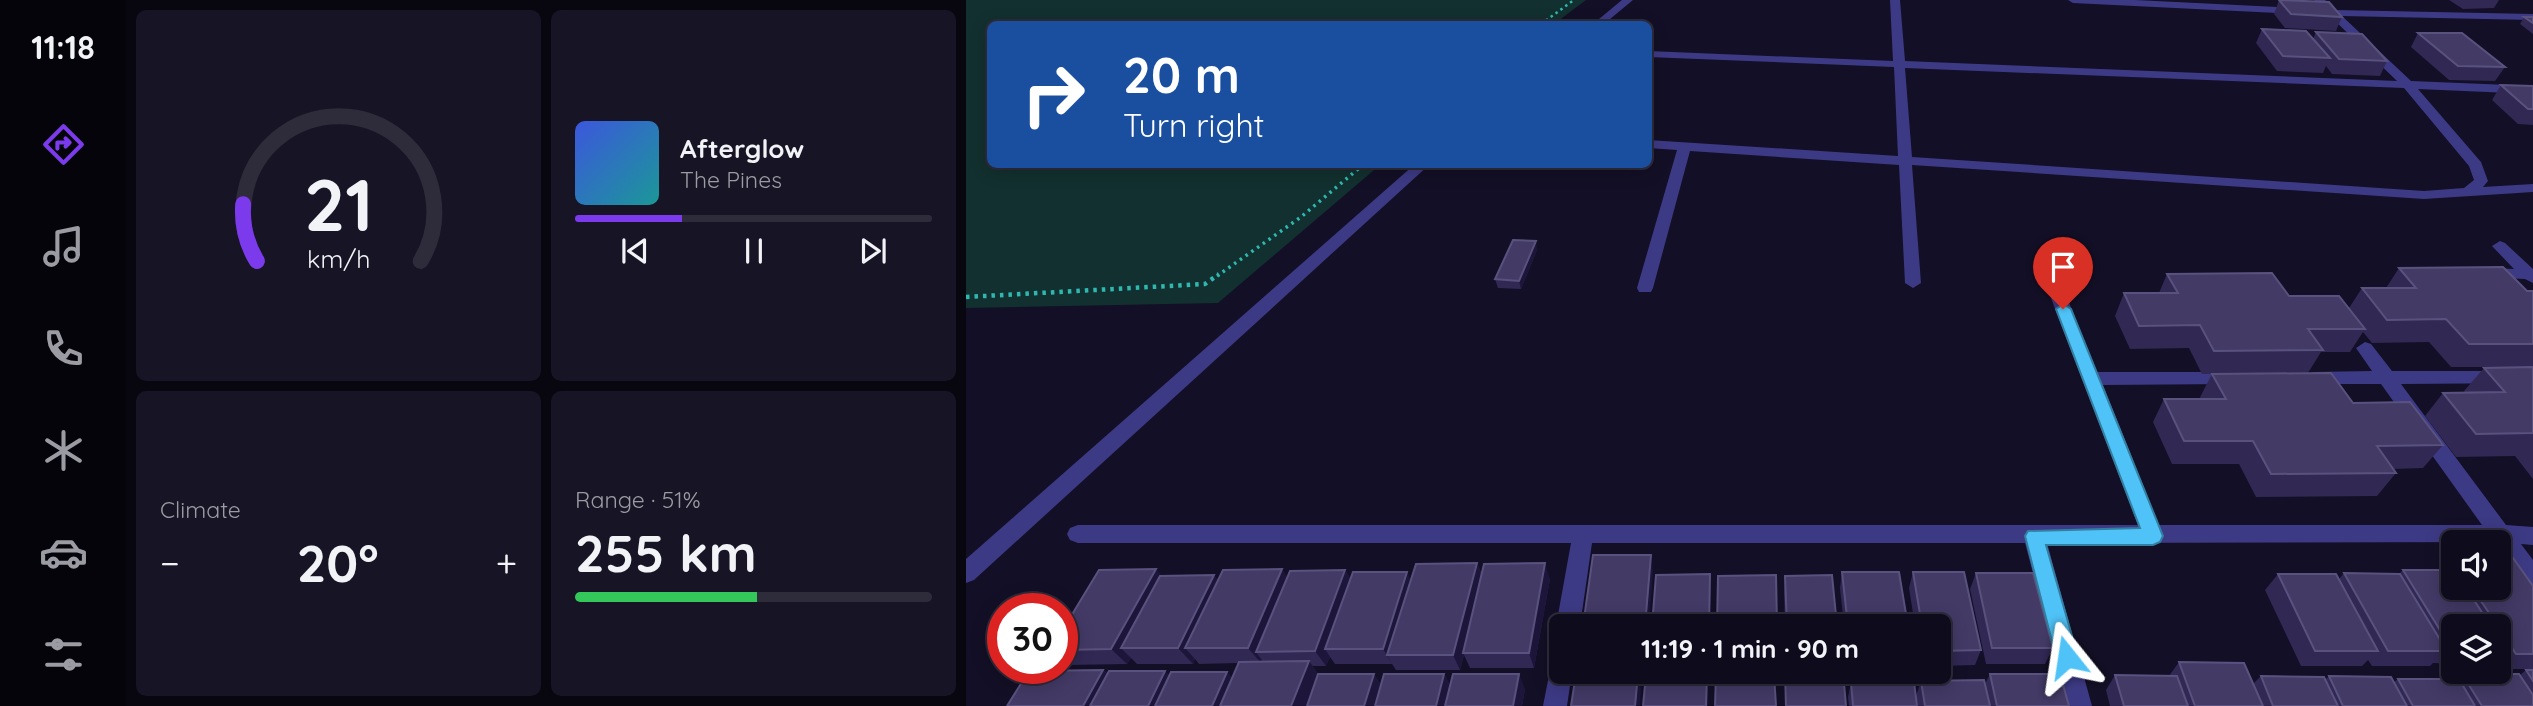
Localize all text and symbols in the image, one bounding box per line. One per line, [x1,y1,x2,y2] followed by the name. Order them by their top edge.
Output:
[31,27,95,67] text: 11:18
[1123,44,1240,105] text: 20 m
[1008,49,1099,140] icon: right
[1123,105,1264,145] text: Turn right
[39,120,88,169] icon: directions
[680,132,804,165] text: Afterglow
[304,159,373,250] text: 21
[680,165,782,194] text: The Pines
[39,222,88,271] icon: music
[616,232,654,270] icon: previous
[735,232,773,270] icon: pause
[854,232,892,270] icon: next
[2033,237,2093,309] pin
[307,243,370,274] text: km/h
[2044,248,2082,286] icon: arrive
[39,324,88,373] icon: phone
[39,426,88,475] icon: climate
[575,485,701,514] text: Range · 51%
[160,495,241,524] text: Climate
[575,520,757,585] text: 255 km
[39,528,88,577] icon: car
[297,530,379,595] text: 20°
[2441,530,2511,684] map controls
[2441,530,2511,600] button: sound
[160,539,180,587] text: −
[496,539,517,587] text: +
[987,593,1078,684] speed limit sign: 30
[2441,614,2511,684] button: layers
[2030,620,2104,694] position arrow
[39,630,88,679] icon: filters
[1641,632,1859,665] text: 11:19 · 1 min · 90 m

